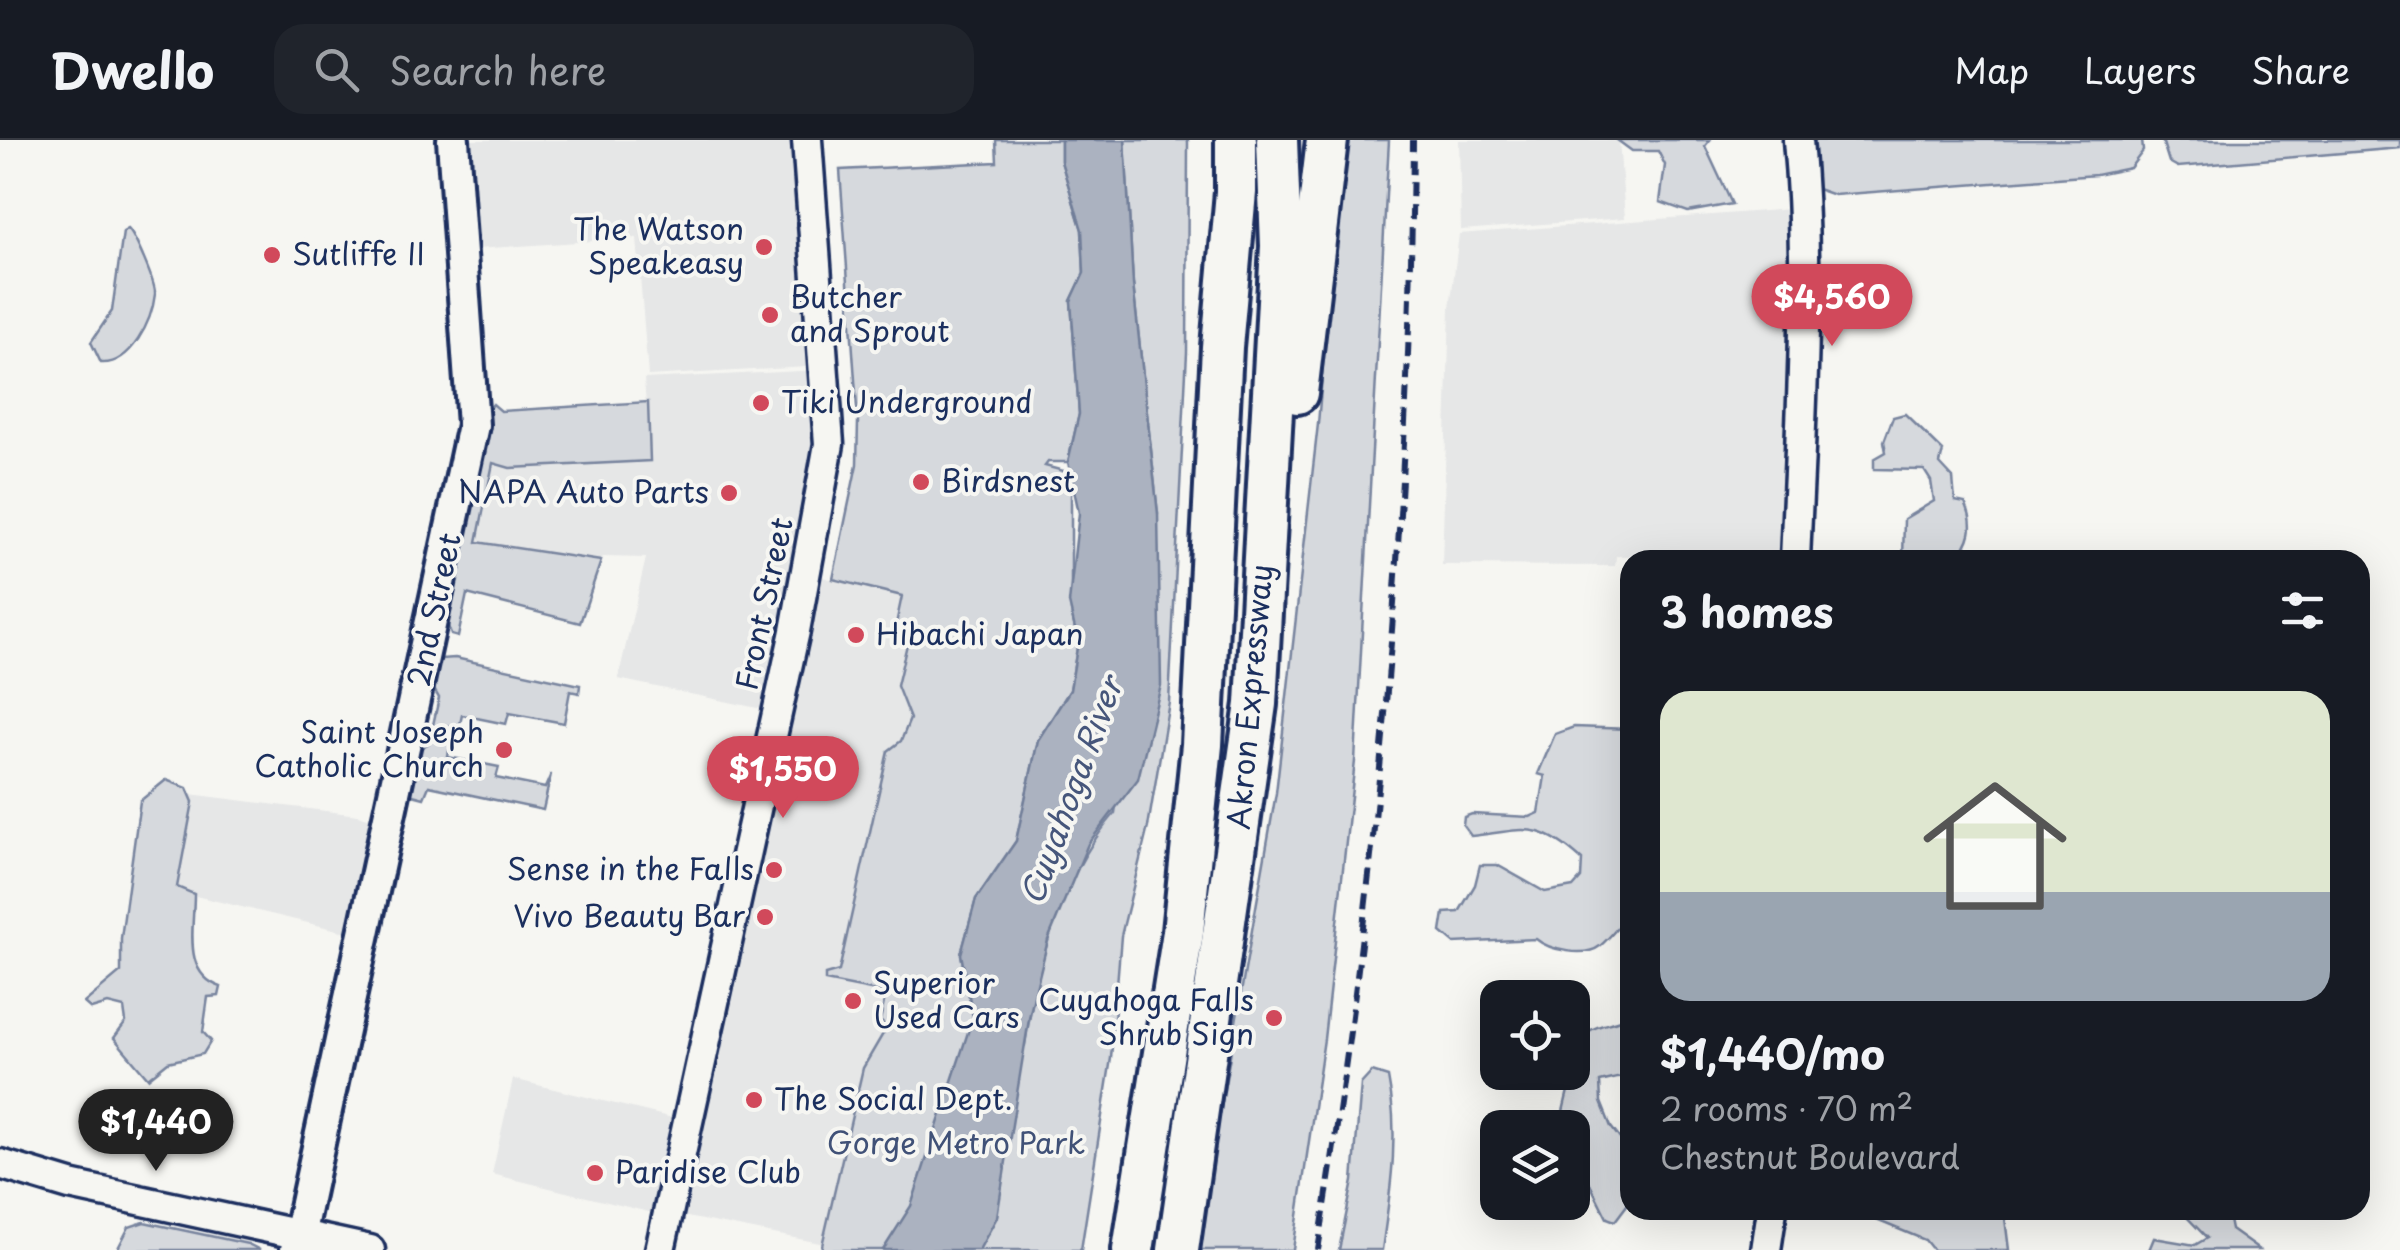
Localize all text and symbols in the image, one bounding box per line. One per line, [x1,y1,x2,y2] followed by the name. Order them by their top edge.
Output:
[274,24,974,114] search box
[50,33,214,105] text: Dwello
[389,41,606,98] text: Search here
[309,42,364,97] icon: search
[1954,43,2029,96] text: Map
[2084,43,2196,96] text: Layers
[2251,43,2350,96] text: Share
[573,205,744,284] place label: The Watson Speakeasy
[292,230,425,275] place label: Sutliffe II
[753,236,775,258] marker: The Watson Speakeasy
[261,244,283,266] marker: Sutliffe II
[1751,264,1913,349] pin: $4,560
[1774,272,1890,320] text: $4,560
[790,273,950,352] place label: Butcher and Sprout
[759,304,781,326] marker: Butcher and Sprout
[781,378,1032,423] place label: Tiki Underground
[750,392,772,414] marker: Tiki Underground
[941,457,1075,502] place label: Birdsnest
[458,468,709,513] place label: NAPA Auto Parts
[910,471,932,493] marker: Birdsnest
[718,482,740,504] marker: NAPA Auto Parts
[722,513,803,694] street label: Front Street
[394,528,471,691] street label: 2nd Street
[1215,562,1283,831] street label: Akron Expressway
[1660,579,1833,642] text: 3 homes
[2275,583,2330,638] icon: filters
[876,610,1084,655] place label: Hibachi Japan
[845,624,867,646] marker: Hibachi Japan
[1007,666,1135,911] water label: Cuyahoga River
[254,708,484,787] place label: Saint Joseph Catholic Church
[702,736,864,821] pin: $1,550
[493,739,515,761] marker: Saint Joseph Catholic Church
[729,744,837,792] text: $1,550
[1905,756,2085,936] icon: home
[507,845,754,890] place label: Sense in the Falls
[763,859,785,881] marker: Sense in the Falls
[513,892,745,937] place label: Vivo Beauty Bar
[754,906,776,928] marker: Vivo Beauty Bar
[873,959,1020,1038] place label: Superior Used Cars
[1038,976,1254,1055] place label: Cuyahoga Falls Shrub Sign
[1480,980,1590,1220] map controls
[1480,980,1590,1090] button: locate
[842,990,864,1012] marker: Superior Used Cars
[1263,1007,1285,1029] marker: Cuyahoga Falls Shrub Sign
[1660,1021,1885,1084] text: $1,440/mo
[774,1075,1013,1120] place label: The Social Dept.
[1660,1084,1913,1132] text: 2 rooms · 70 m²
[75,1089,237,1174] pin: $1,440
[743,1089,765,1111] marker: The Social Dept.
[100,1097,212,1145] text: $1,440
[1480,1110,1590,1220] button: layers
[827,1119,1085,1164] park label: Gorge Metro Park
[1660,1132,1960,1180] text: Chestnut Boulevard
[615,1148,801,1193] place label: Paridise Club
[584,1162,606,1184] marker: Paridise Club

